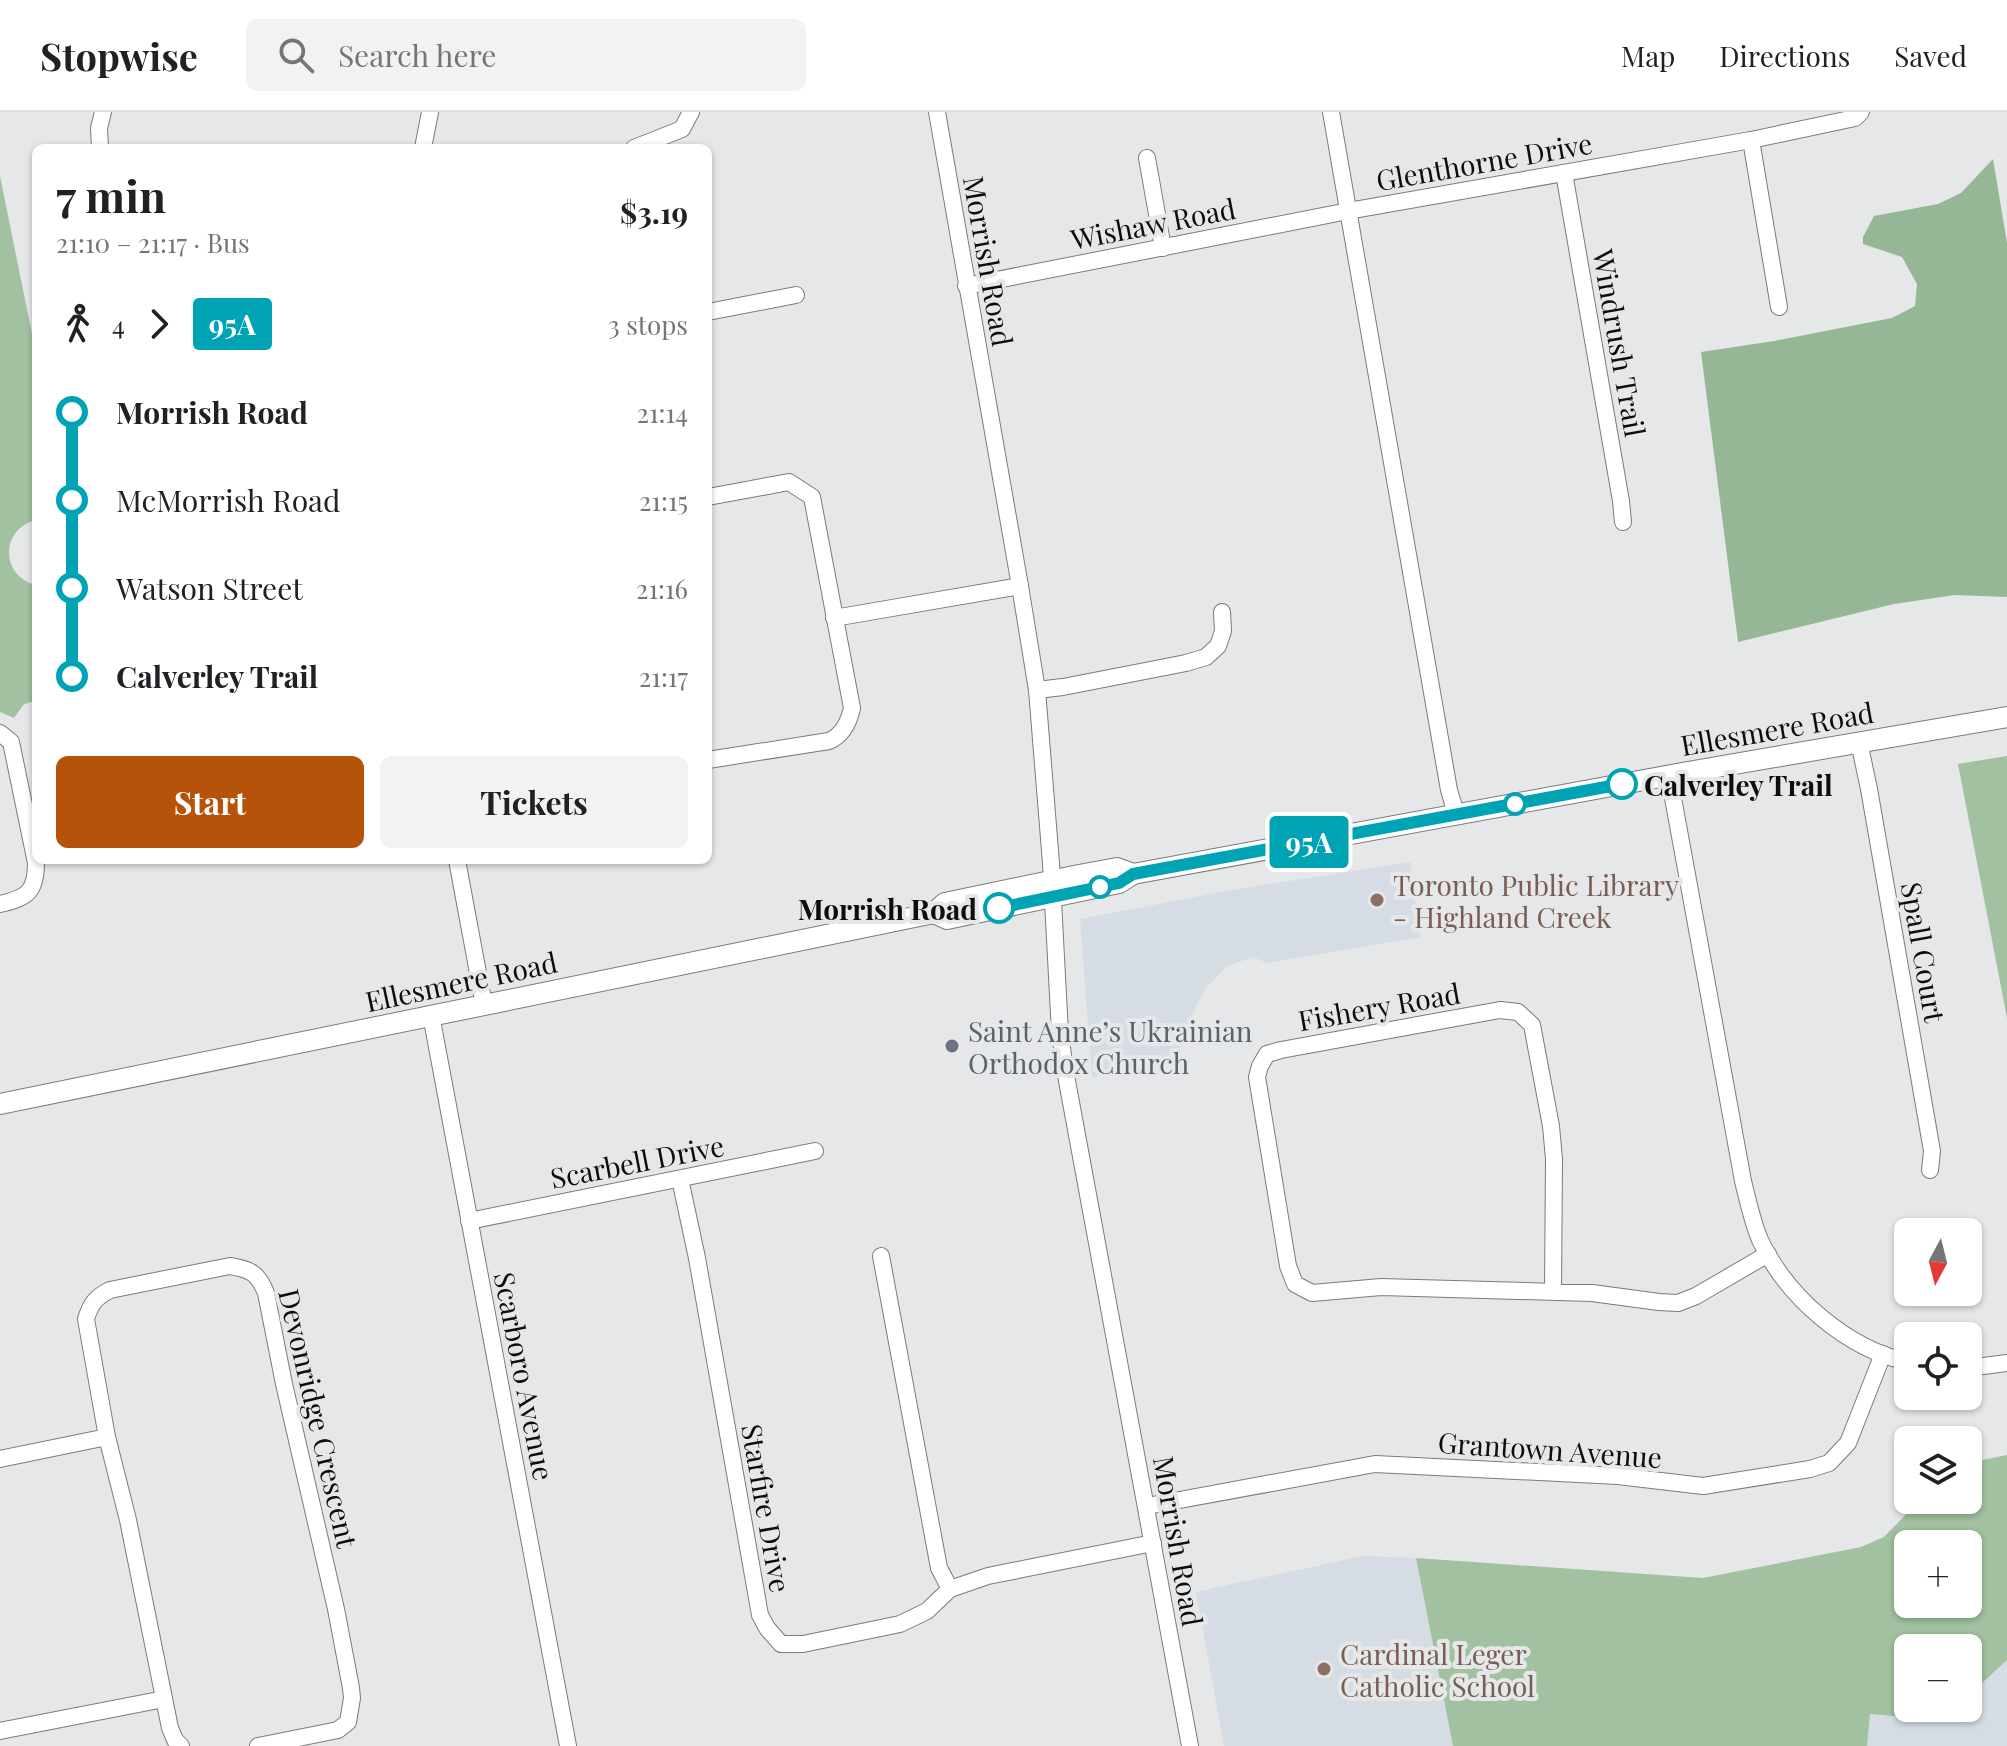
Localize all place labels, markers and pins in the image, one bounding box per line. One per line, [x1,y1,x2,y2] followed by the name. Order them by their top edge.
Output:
[1644,766,1833,803] place label: Calverley Trail
[1607,769,1637,799] marker: Calverley Trail
[1504,793,1526,815] unlabelled marker
[1393,866,1679,935] place label: Toronto Public Library - Highland Creek
[1089,876,1111,898] unlabelled marker
[798,890,977,927] place label: Morrish Road
[1368,891,1386,909] marker: Toronto Public Library - Highland Creek
[984,893,1014,923] marker: Morrish Road
[968,1012,1253,1081] place label: Saint Anne’s Ukrainian Orthodox Church
[943,1037,961,1055] marker: Saint Anne’s Ukrainian Orthodox Church
[1340,1635,1535,1704] place label: Cardinal Leger Catholic School
[1315,1660,1333,1678] marker: Cardinal Leger Catholic School

